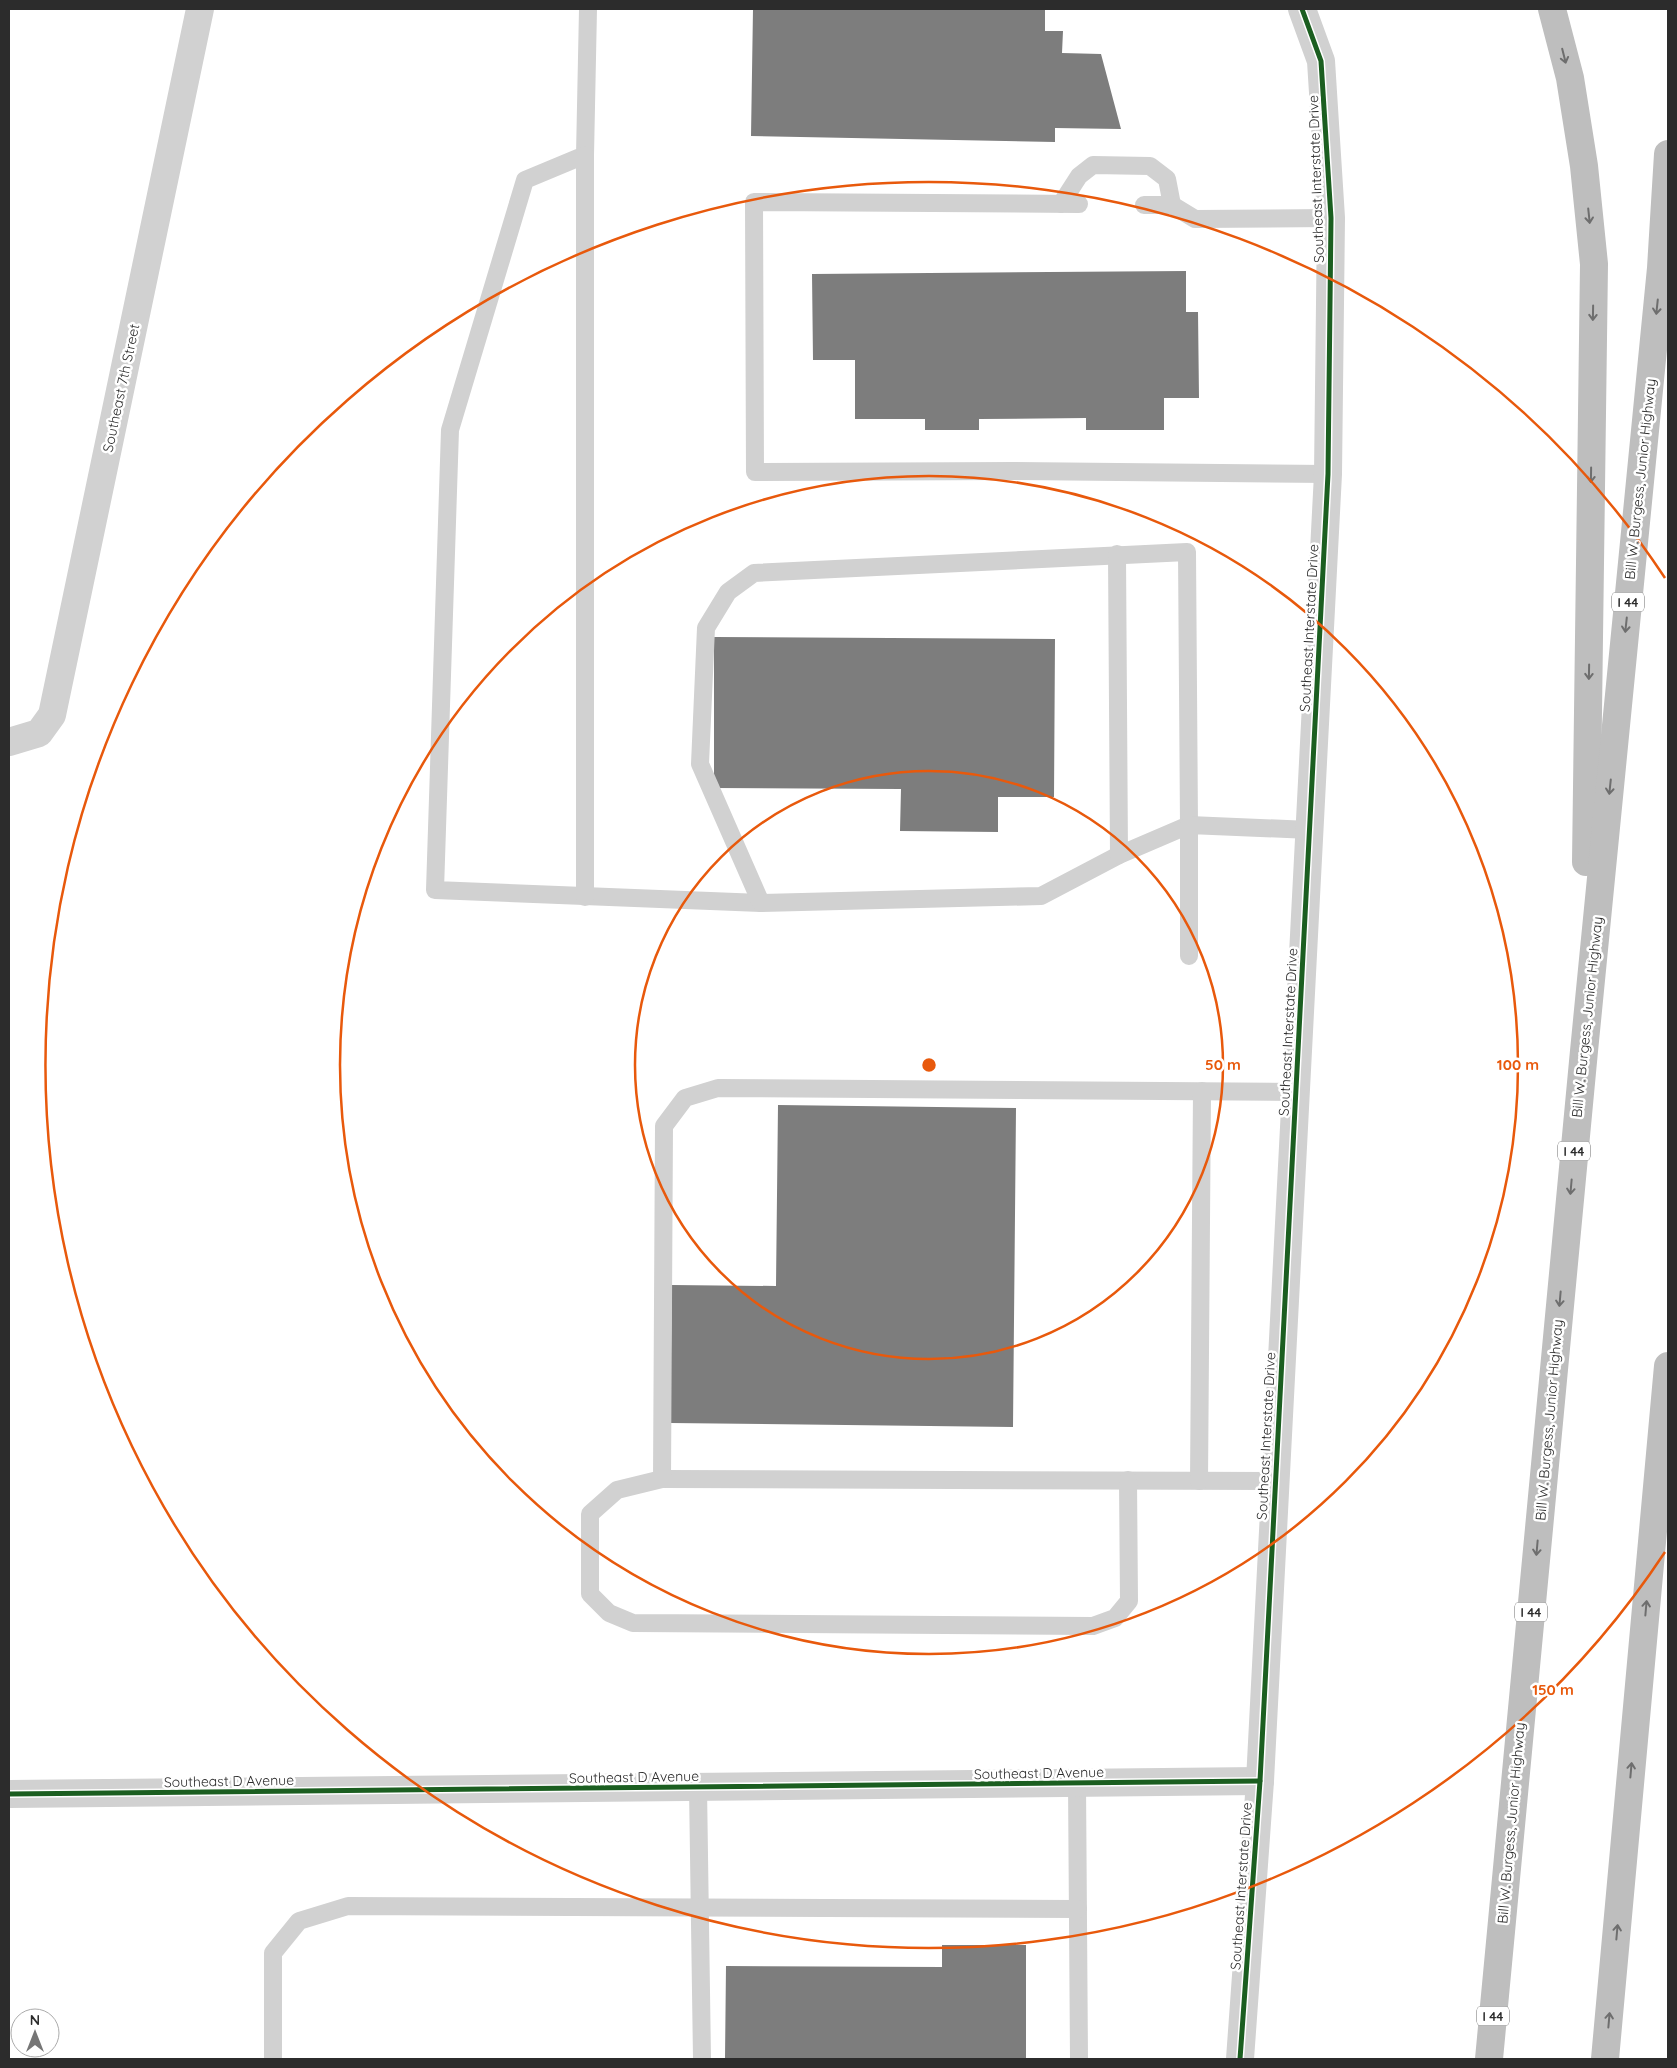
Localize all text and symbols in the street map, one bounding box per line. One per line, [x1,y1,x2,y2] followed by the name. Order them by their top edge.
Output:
[1560,48,1569,64] one-way arrow
[1304,95,1328,263] street label: Southeast Interstate Drive
[1584,208,1594,224] one-way arrow
[1652,299,1662,315] one-way arrow
[1588,304,1598,320] one-way arrow
[99,322,143,454] street label: Southeast 7th Street
[1620,378,1660,580] street label: Bill W. Burgess, Junior Highway
[1586,466,1596,483] one-way arrow
[1296,544,1322,712] street label: Southeast Interstate Drive
[1612,592,1644,612] road number: I 44
[1621,617,1630,633] one-way arrow
[1584,664,1593,680] one-way arrow
[1605,779,1615,795] one-way arrow
[1567,916,1607,1118] street label: Bill W. Burgess, Junior Highway
[1275,948,1301,1116] street label: Southeast Interstate Drive
[1205,1055,1241,1074] text: 50 m
[1497,1055,1539,1074] text: 100 m
[920,1056,938,1074] centre of rings
[1558,1142,1590,1160] road number: I 44
[1566,1178,1576,1194] one-way arrow
[1555,1291,1565,1307] one-way arrow
[1531,1319,1567,1521] street label: Bill W. Burgess, Junior Highway
[1253,1352,1279,1520] street label: Southeast Interstate Drive
[1532,1540,1542,1556] one-way arrow
[1641,1600,1651,1616] one-way arrow
[1515,1602,1547,1621] road number: I 44
[1532,1680,1574,1699] text: 150 m
[1493,1722,1529,1924] street label: Bill W. Burgess, Junior Highway
[1627,1762,1636,1778] one-way arrow
[974,1763,1104,1783] street label: Southeast D Avenue
[569,1767,699,1787] street label: Southeast D Avenue
[164,1771,294,1791] street label: Southeast D Avenue
[1226,1801,1256,1970] street label: Southeast Interstate Drive
[1612,1924,1622,1940] one-way arrow
[1477,2006,1509,2025] road number: I 44
[10,2008,60,2058] north arrow
[30,2011,40,2029] text: N
[1604,2012,1613,2028] one-way arrow

